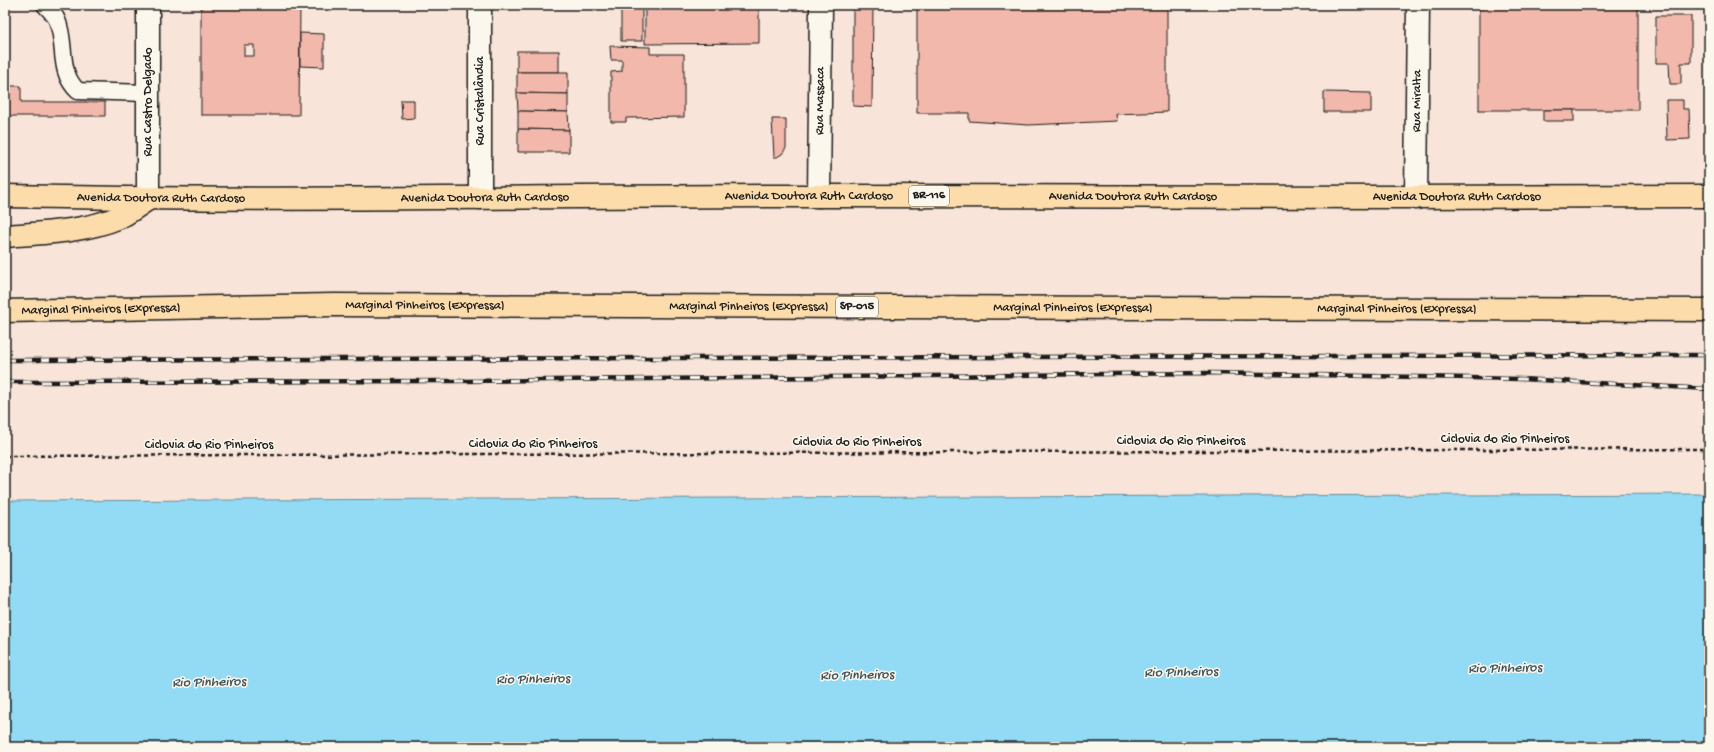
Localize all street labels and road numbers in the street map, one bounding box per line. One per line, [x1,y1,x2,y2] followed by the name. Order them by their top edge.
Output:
[141,47,156,157] street label: Rua Castro Delgado
[472,56,488,145] street label: Rua Cristalândia
[812,66,828,135] street label: Rua Massaca
[1409,69,1425,132] street label: Rua Miralta
[909,186,949,206] road number: BR-116
[725,188,893,204] street label: Avenida Doutora Ruth Cardoso
[1049,189,1217,204] street label: Avenida Doutora Ruth Cardoso
[1373,189,1541,204] street label: Avenida Doutora Ruth Cardoso
[77,190,246,206] street label: Avenida Doutora Ruth Cardoso
[401,190,570,206] street label: Avenida Doutora Ruth Cardoso
[836,297,878,317] road number: SP-015
[345,298,505,313] street label: Marginal Pinheiros (Expressa)
[669,299,829,314] street label: Marginal Pinheiros (Expressa)
[21,300,181,318] street label: Marginal Pinheiros (Expressa)
[993,300,1153,315] street label: Marginal Pinheiros (Expressa)
[1317,301,1477,317] street label: Marginal Pinheiros (Expressa)
[1441,432,1570,447] street label: Ciclovia do Rio Pinheiros
[1117,434,1246,449] street label: Ciclovia do Rio Pinheiros
[793,435,922,450] street label: Ciclovia do Rio Pinheiros
[469,437,598,452] street label: Ciclovia do Rio Pinheiros
[145,438,274,453] street label: Ciclovia do Rio Pinheiros

